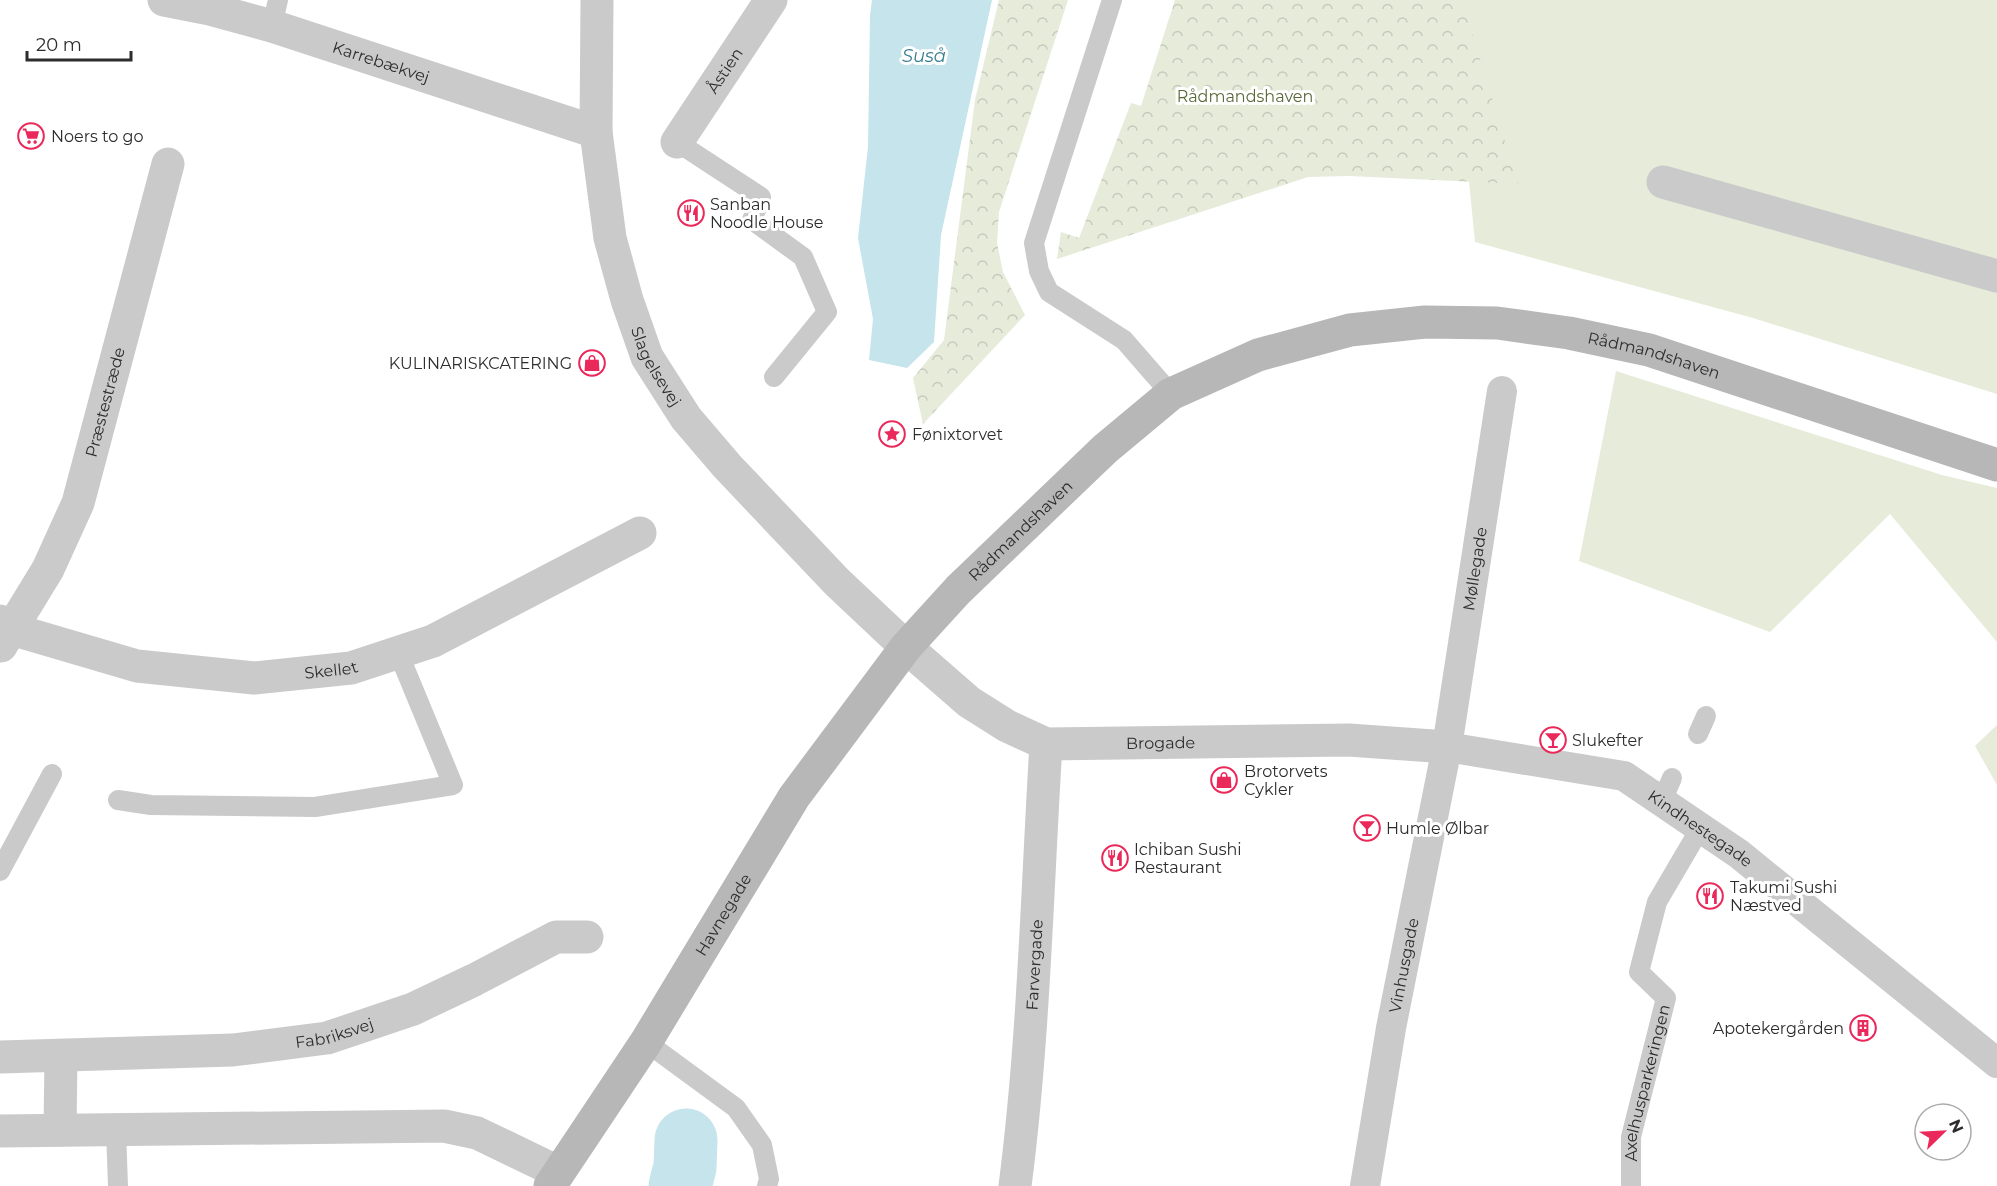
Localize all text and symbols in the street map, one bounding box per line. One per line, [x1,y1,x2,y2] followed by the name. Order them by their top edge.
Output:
[27,24,130,62] scale bar
[36,34,82,56] text: 20 m
[330,37,432,87] street label: Karrebækvej
[702,44,747,97] street label: Åstien
[902,45,946,67] water label: Suså
[1177,87,1313,106] park label: Rådmandshaven
[16,121,46,151] supermarket icon: Noers to go
[51,127,144,146] place label: Noers to go
[710,195,823,232] place label: Sanban Noodle House
[676,198,706,228] restaurant icon: Sanban Noodle House
[627,324,685,410] street label: Slagelsevej
[1586,328,1723,383] street label: Rådmandshaven
[82,345,129,459] street label: Præstestræde
[577,348,607,378] shop icon: KULINARISKCATERING
[389,354,572,373] place label: KULINARISKCATERING
[877,419,907,449] place icon: Fønixtorvet
[912,425,1004,444] place label: Fønixtorvet
[965,476,1077,585] street label: Rådmandshaven
[1459,526,1491,612] street label: Møllegade
[304,657,361,683] street label: Skellet
[1538,725,1568,755] bar icon: Slukefter
[1572,731,1644,750] place label: Slukefter
[1126,733,1195,753] street label: Brogade
[1244,762,1328,799] place label: Brotorvets Cykler
[1209,765,1239,795] shop icon: Brotorvets Cykler
[1644,786,1756,871] street label: Kindhestegade
[1352,813,1382,843] bar icon: Humle Ølbar
[1386,819,1489,838] place label: Humle Ølbar
[1134,840,1242,877] place label: Ichiban Sushi Restaurant
[1100,843,1130,873] restaurant icon: Ichiban Sushi Restaurant
[691,870,755,959] street label: Havnegade
[1730,878,1837,915] place label: Takumi Sushi Næstved
[1695,881,1725,911] restaurant icon: Takumi Sushi Næstved
[1385,916,1423,1015] street label: Vinhusgade
[1022,919,1047,1011] street label: Farvergade
[1622,1002,1674,1162] street label: Axelhusparkeringen
[1848,1013,1878,1043] building icon: Apotekergården
[294,1014,376,1052] street label: Fabriksvej
[1713,1019,1844,1038] place label: Apotekergården
[1913,1102,1973,1162] north arrow
[1945,1116,1968,1136] text: N

